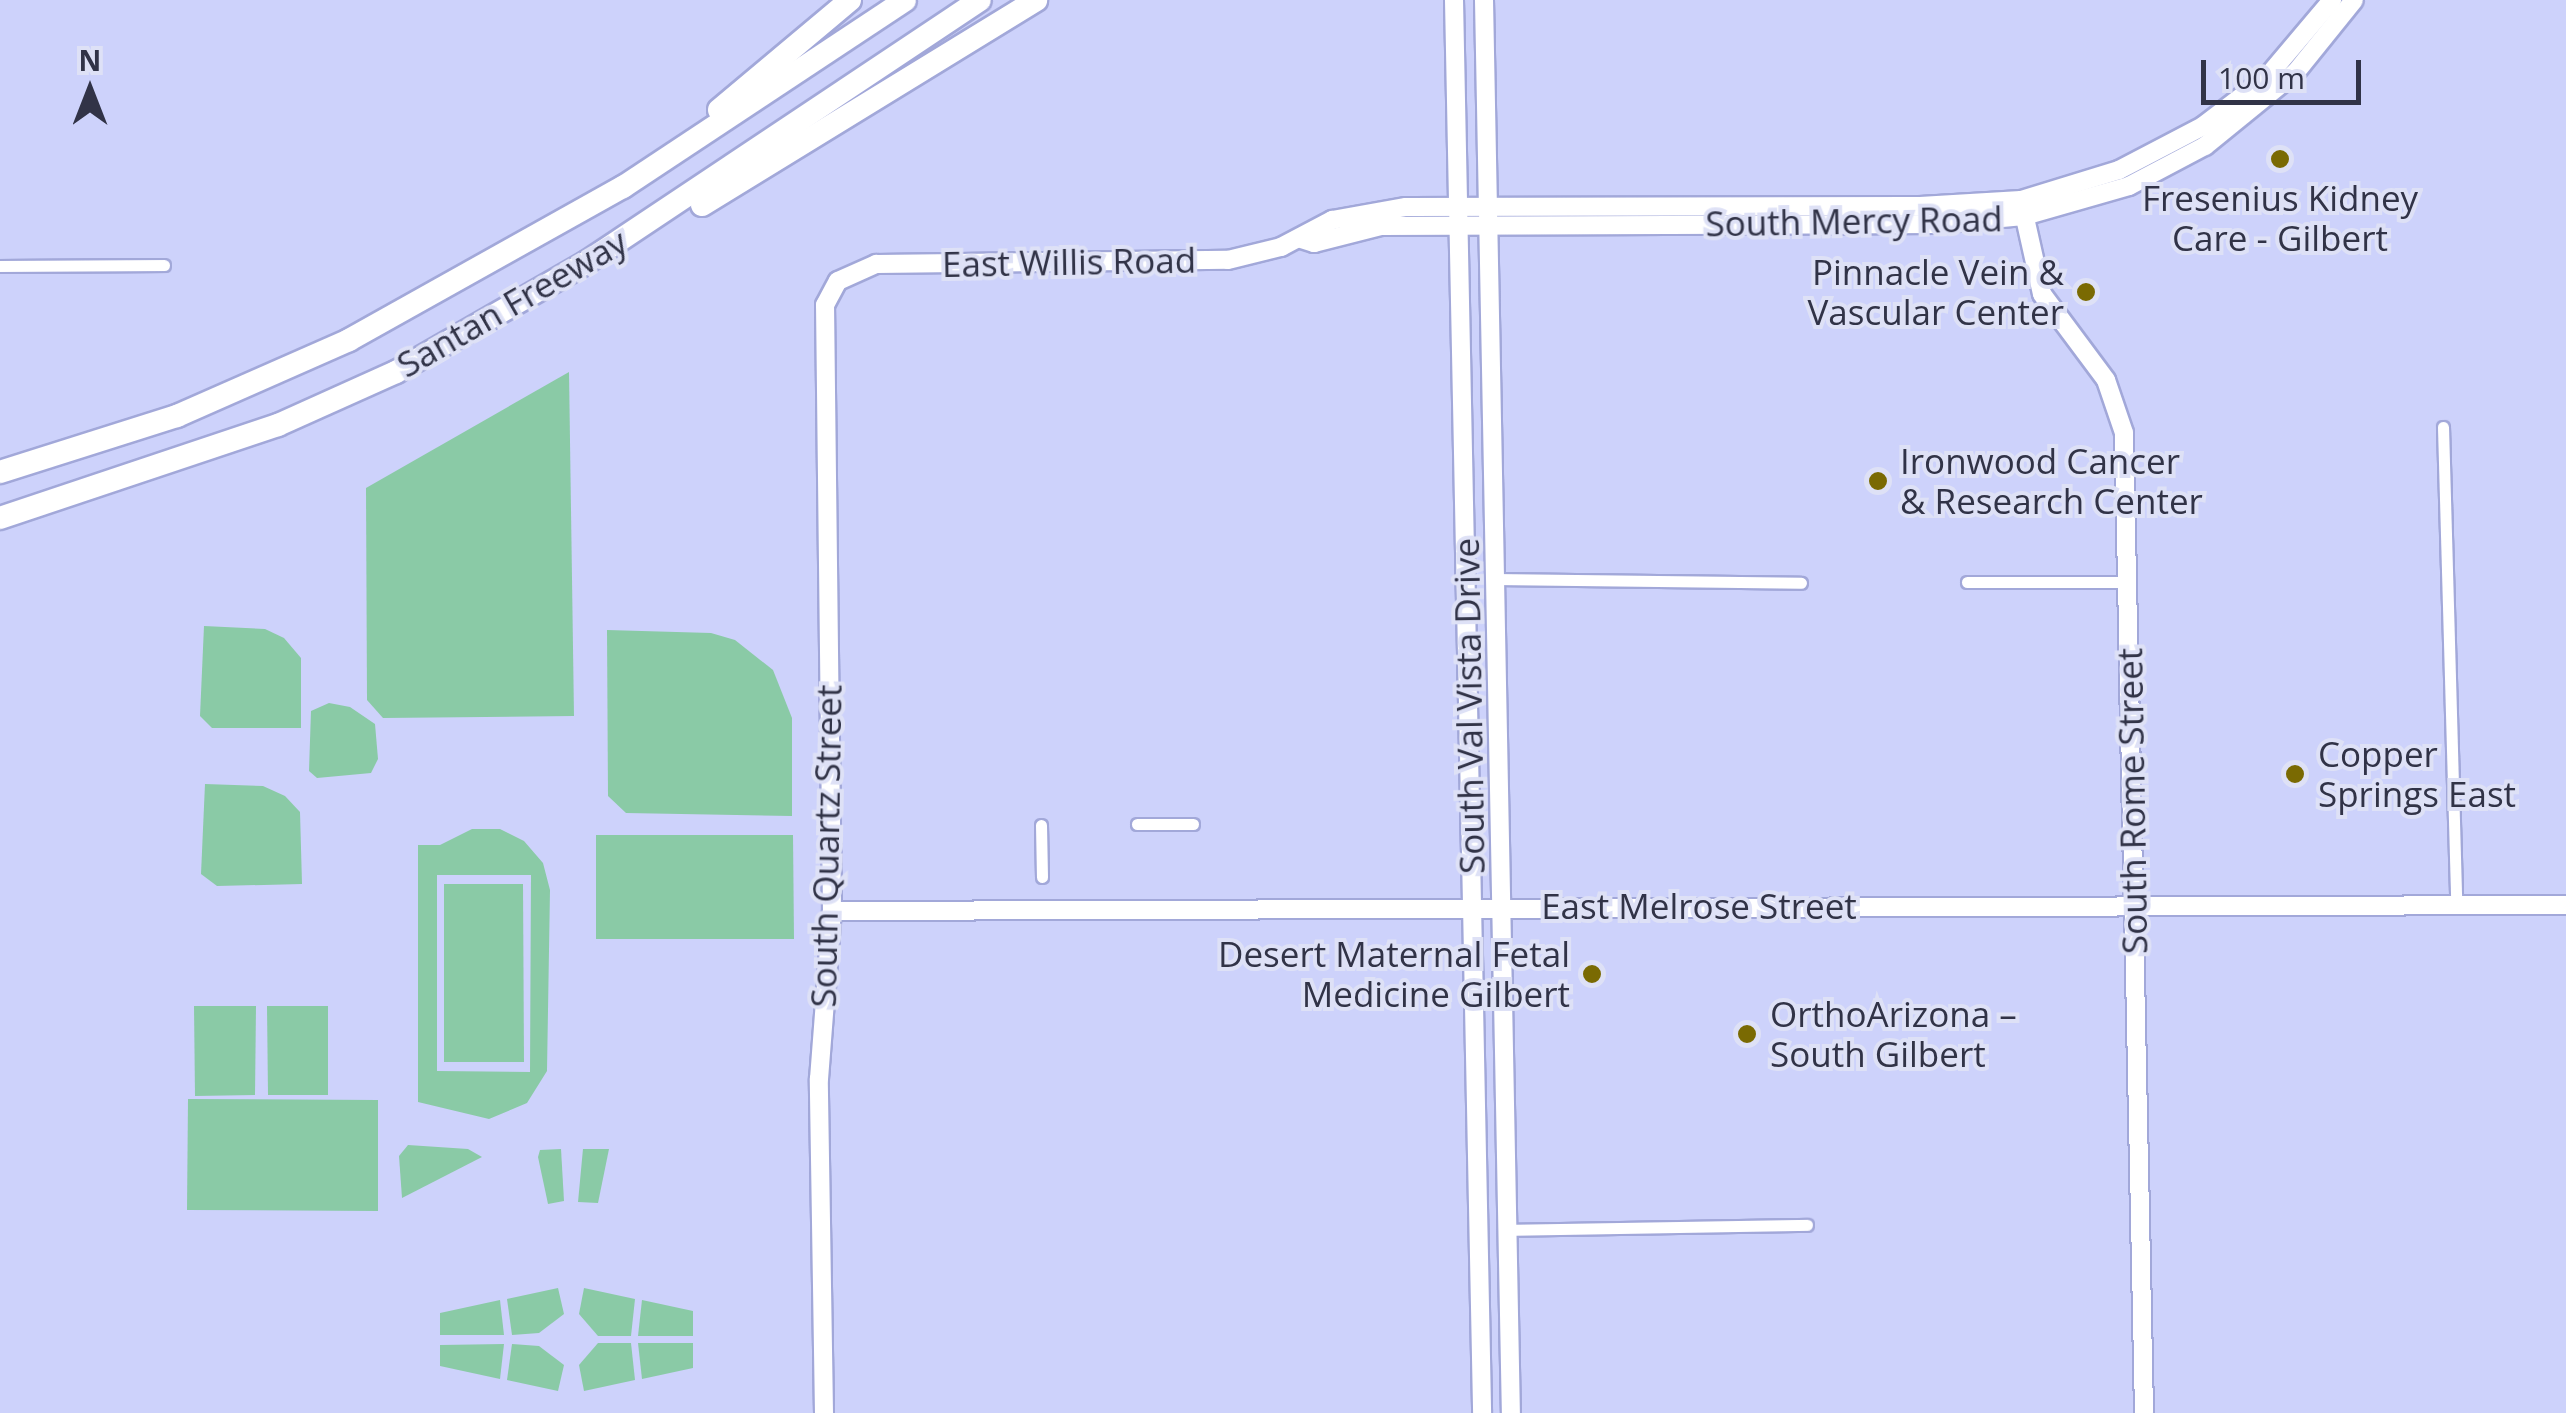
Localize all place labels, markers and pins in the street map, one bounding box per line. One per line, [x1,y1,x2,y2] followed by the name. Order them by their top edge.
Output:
[2267,146,2293,172] marker: Fresenius Kidney Care - Gilbert
[2142,177,2418,259] place label: Fresenius Kidney Care - Gilbert
[1807,251,2064,333] place label: Pinnacle Vein & Vascular Center
[2073,279,2099,305] marker: Pinnacle Vein & Vascular Center
[1900,440,2203,522] place label: Ironwood Cancer & Research Center
[1865,468,1891,494] marker: Ironwood Cancer & Research Center
[2318,733,2516,815] place label: Copper Springs East
[2282,761,2308,787] marker: Copper Springs East
[1218,933,1570,1015] place label: Desert Maternal Fetal Medicine Gilbert
[1579,961,1605,987] marker: Desert Maternal Fetal Medicine Gilbert
[1770,993,2017,1075] place label: OrthoArizona – South Gilbert
[1734,1021,1760,1047] marker: OrthoArizona – South Gilbert

